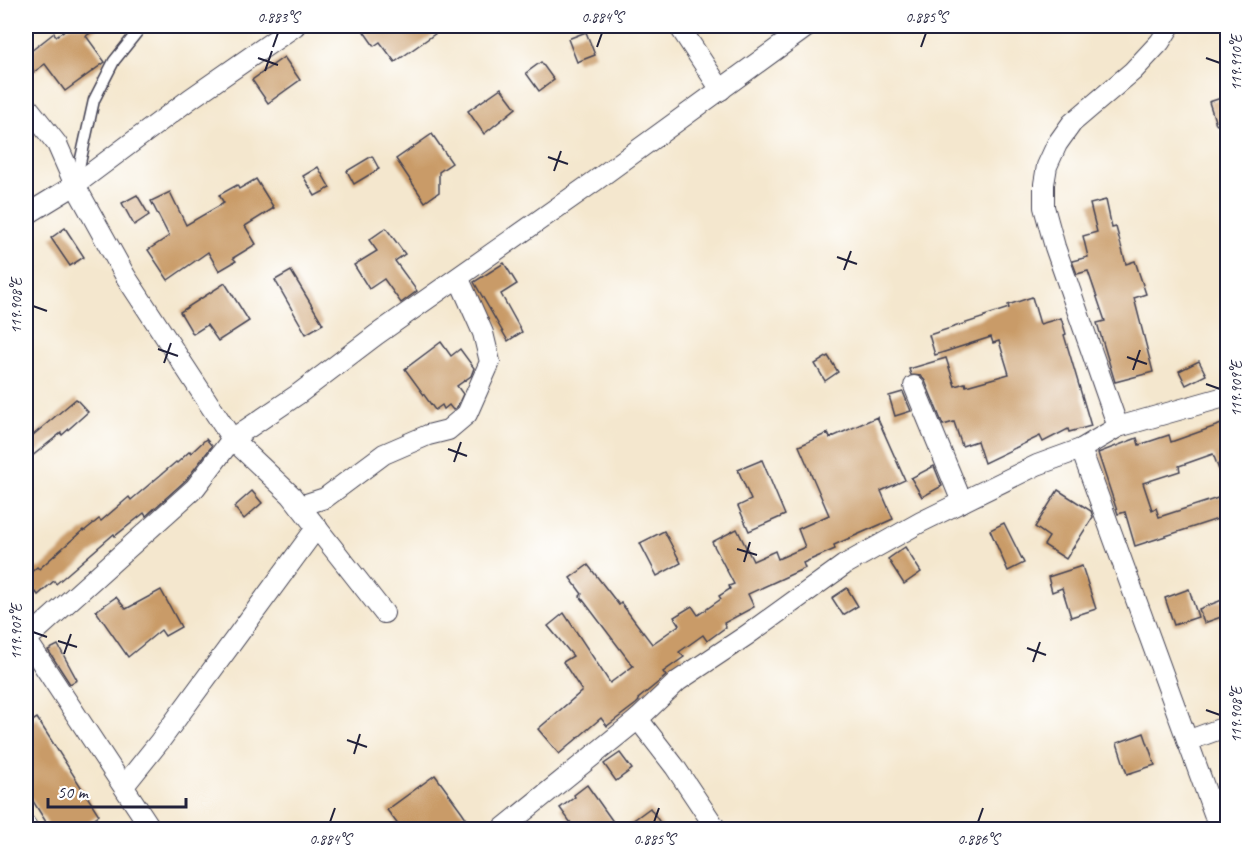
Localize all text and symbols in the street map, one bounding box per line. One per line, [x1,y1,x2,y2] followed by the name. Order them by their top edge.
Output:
[257,8,301,27] text: 0.883°S
[581,8,625,27] text: 0.884°S
[905,8,949,27] text: 0.885°S
[1227,33,1246,91] text: 119.910°E
[7,276,26,334] text: 119.908°E
[1227,359,1246,417] text: 119.909°E
[7,602,26,660] text: 119.907°E
[1227,685,1246,743] text: 119.908°E
[48,771,186,809] scale bar
[57,781,90,803] text: 50 m
[309,830,353,849] text: 0.884°S
[633,830,677,849] text: 0.885°S
[957,830,1001,849] text: 0.886°S

